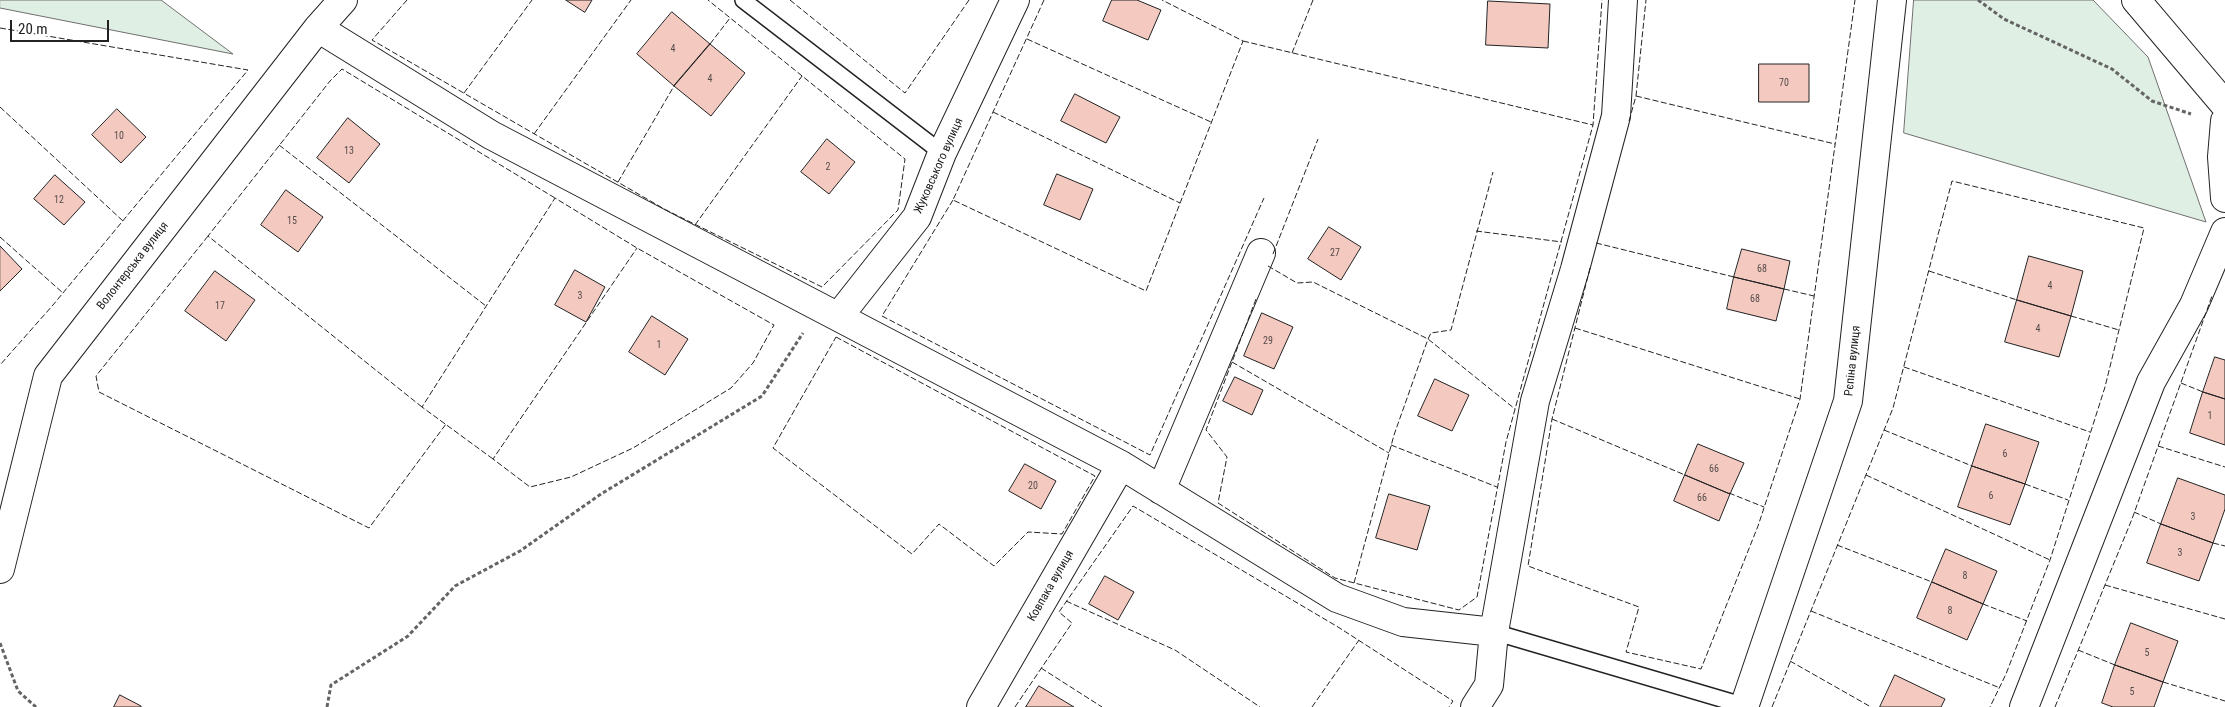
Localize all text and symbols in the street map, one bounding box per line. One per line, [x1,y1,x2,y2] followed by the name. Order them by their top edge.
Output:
[12,10,111,42] scale bar
[18,20,48,38] text: 20 m
[671,43,675,55] house number: 4
[708,73,712,85] house number: 4
[1779,77,1789,89] house number: 70
[911,116,967,216] street label: Жуковського вулиця
[114,130,124,142] house number: 10
[344,145,354,157] house number: 13
[826,161,830,173] house number: 2
[54,194,64,206] house number: 12
[287,215,297,227] house number: 15
[94,219,172,313] street label: Волонтерська вулиця
[1330,247,1340,259] house number: 27
[1757,263,1767,275] house number: 68
[2048,280,2052,292] house number: 4
[578,290,582,302] house number: 3
[1750,293,1760,305] house number: 68
[215,300,225,312] house number: 17
[2036,323,2040,335] house number: 4
[1842,325,1864,397] street label: Рєпіна вулиця
[1263,335,1273,347] house number: 29
[657,339,661,351] house number: 1
[2208,410,2212,422] house number: 1
[2003,448,2007,460] house number: 6
[1709,463,1719,475] house number: 66
[1028,480,1038,492] house number: 20
[1989,490,1993,502] house number: 6
[1697,492,1707,504] house number: 66
[2191,511,2195,523] house number: 3
[2178,547,2182,559] house number: 3
[1025,548,1077,624] street label: Ковпака вулиця
[1963,570,1967,582] house number: 8
[1948,605,1952,617] house number: 8
[2145,647,2149,659] house number: 5
[2130,686,2134,698] house number: 5

